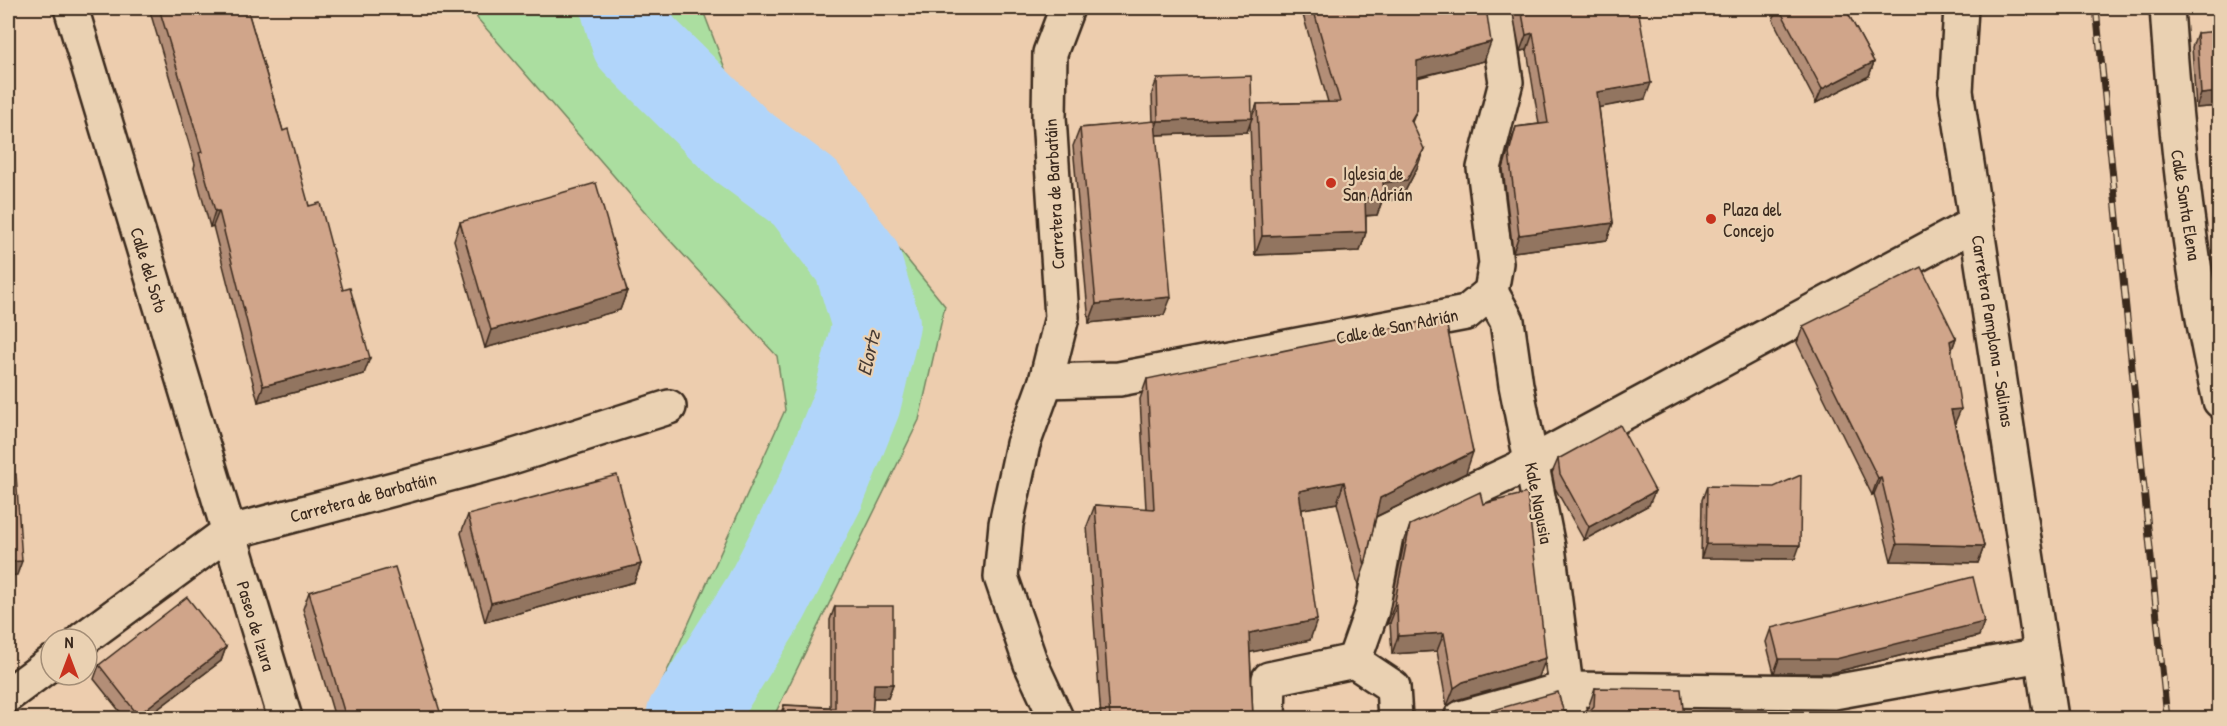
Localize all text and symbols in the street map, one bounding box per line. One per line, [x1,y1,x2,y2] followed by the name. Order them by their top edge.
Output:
[1038,118,1070,270] street label: Carretera de Barbatáin
[2165,148,2207,262] street label: Calle Santa Elena
[1343,161,1413,207] place label: Iglesia de San Adrián
[1324,176,1338,190] marker: Iglesia de San Adrián
[1723,197,1782,243] place label: Plaza del Concejo
[1704,212,1718,226] marker: Plaza del Concejo
[124,224,174,316] street label: Calle del Soto
[1965,233,2021,429] street label: Carretera Pamplona - Salinas
[1334,302,1460,350] street label: Calle de San Adrián
[850,326,887,378] water label: Elortz
[1519,460,1559,546] street label: Kale Nagusia
[287,465,439,529] street label: Carretera de Barbatáin
[231,578,281,674] street label: Paseo de Izura
[39,627,99,687] north arrow
[65,631,74,653] text: N

